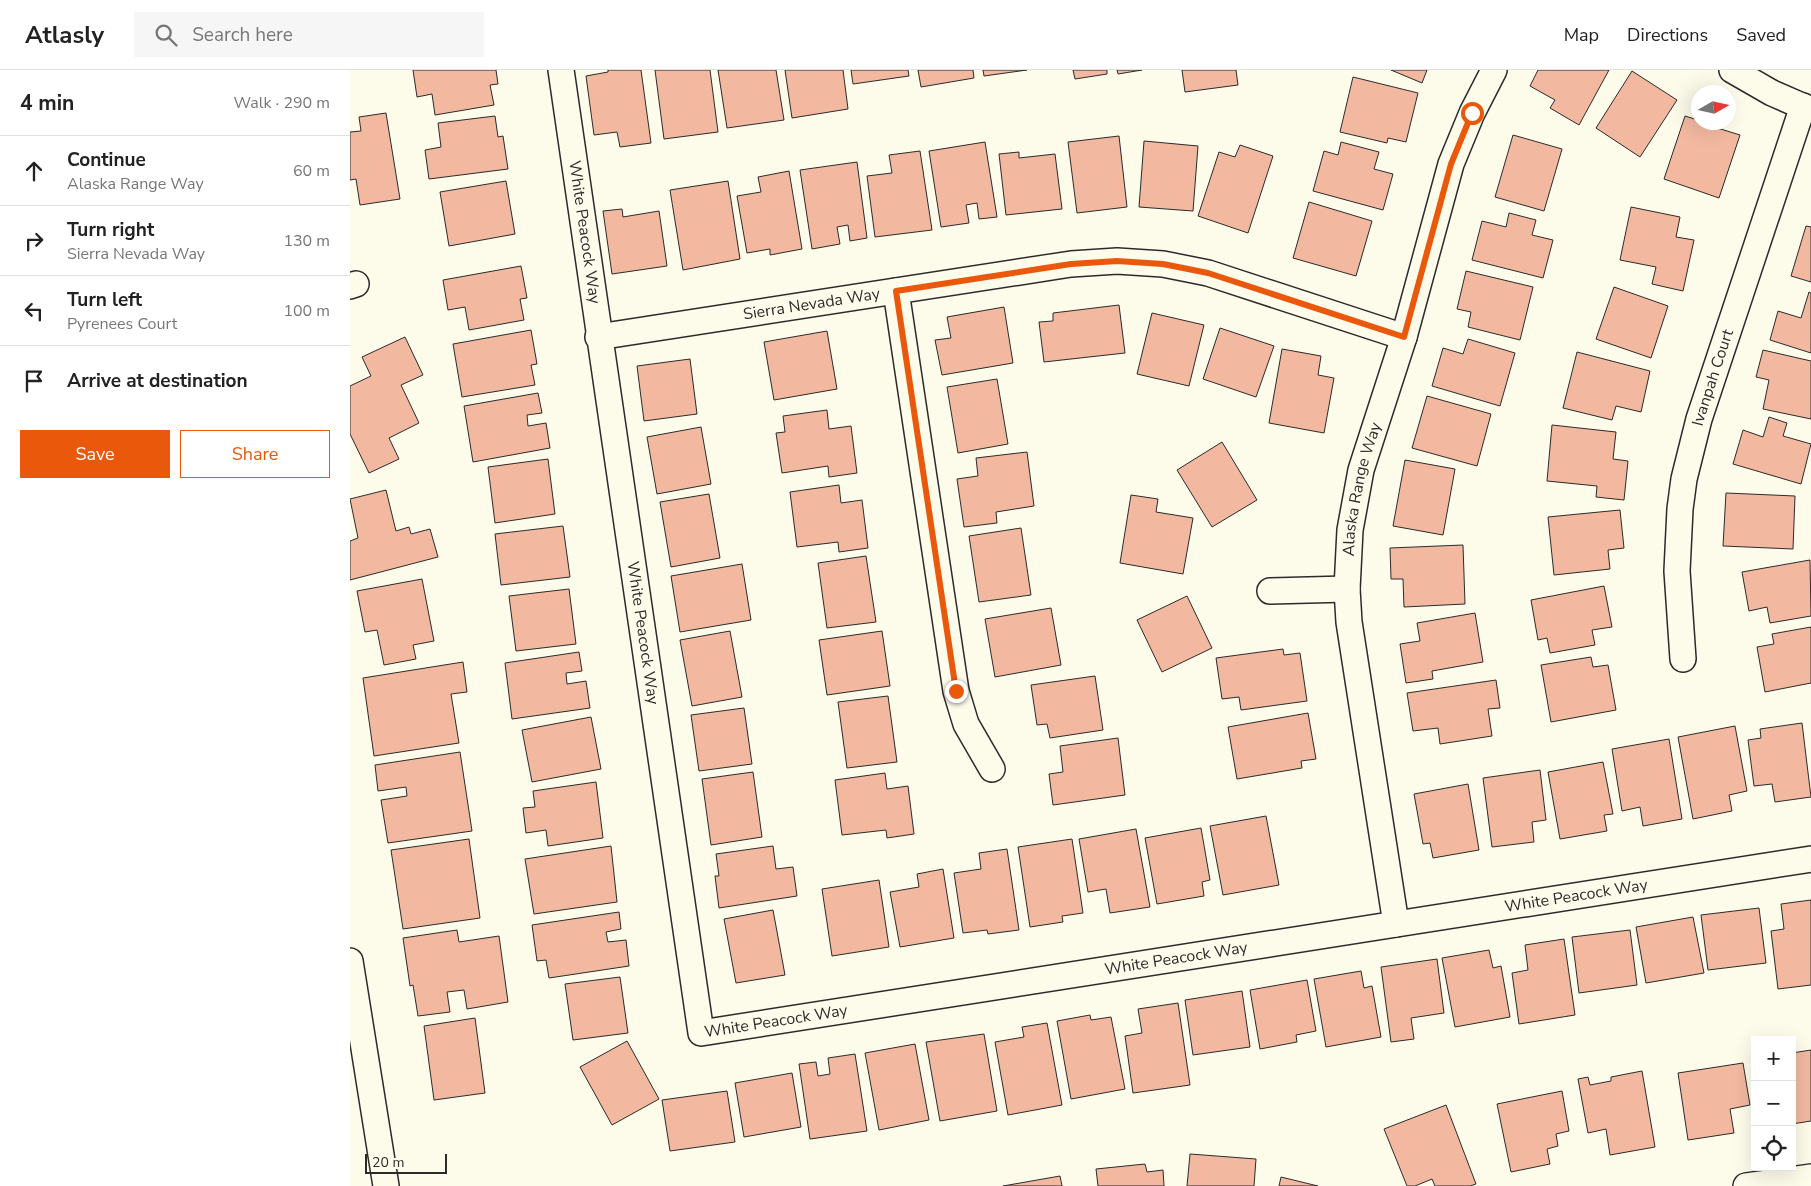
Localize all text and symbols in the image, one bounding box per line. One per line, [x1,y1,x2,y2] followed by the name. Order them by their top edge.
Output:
[134,12,484,57] search box
[25,19,104,51] text: Atlasly
[152,21,180,49] icon: search
[192,22,293,48] text: Search here
[1564,23,1599,47] text: Map
[1627,23,1708,47] text: Directions
[1736,23,1786,47] text: Saved
[1691,85,1736,130] north arrow
[20,89,74,117] text: 4 min
[234,92,330,114] text: Walk · 290 m
[1461,102,1484,125] route start
[67,147,146,173] text: Continue
[20,157,48,185] icon: ahead
[563,159,606,306] street label: White Peacock Way
[293,160,330,182] text: 60 m
[67,173,204,195] text: Alaska Range Way
[67,217,154,243] text: Turn right
[20,227,48,255] icon: right
[283,230,330,252] text: 130 m
[67,243,205,265] text: Sierra Nevada Way
[742,283,882,325] street label: Sierra Nevada Way
[67,287,142,313] text: Turn left
[20,297,48,325] icon: left
[283,300,330,322] text: 100 m
[67,313,177,335] text: Pyrenees Court
[1687,326,1739,428] street label: Ivanpah Court
[20,367,48,395] icon: arrive
[67,368,248,394] text: Arrive at destination
[1338,419,1387,557] street label: Alaska Range Way
[20,430,170,478] button: Save
[180,430,330,478] button: Share
[622,560,664,707] street label: White Peacock Way
[945,680,968,703] route end
[1503,874,1650,918] street label: White Peacock Way
[1103,936,1250,981] street label: White Peacock Way
[703,999,850,1043] street label: White Peacock Way
[1751,1036,1796,1171] map controls
[1751,1036,1796,1081] button: +
[1751,1081,1796,1126] button: −
[1751,1126,1796,1171] button: locate
[365,1151,448,1174] scale bar
[372,1153,404,1172] text: 20 m

